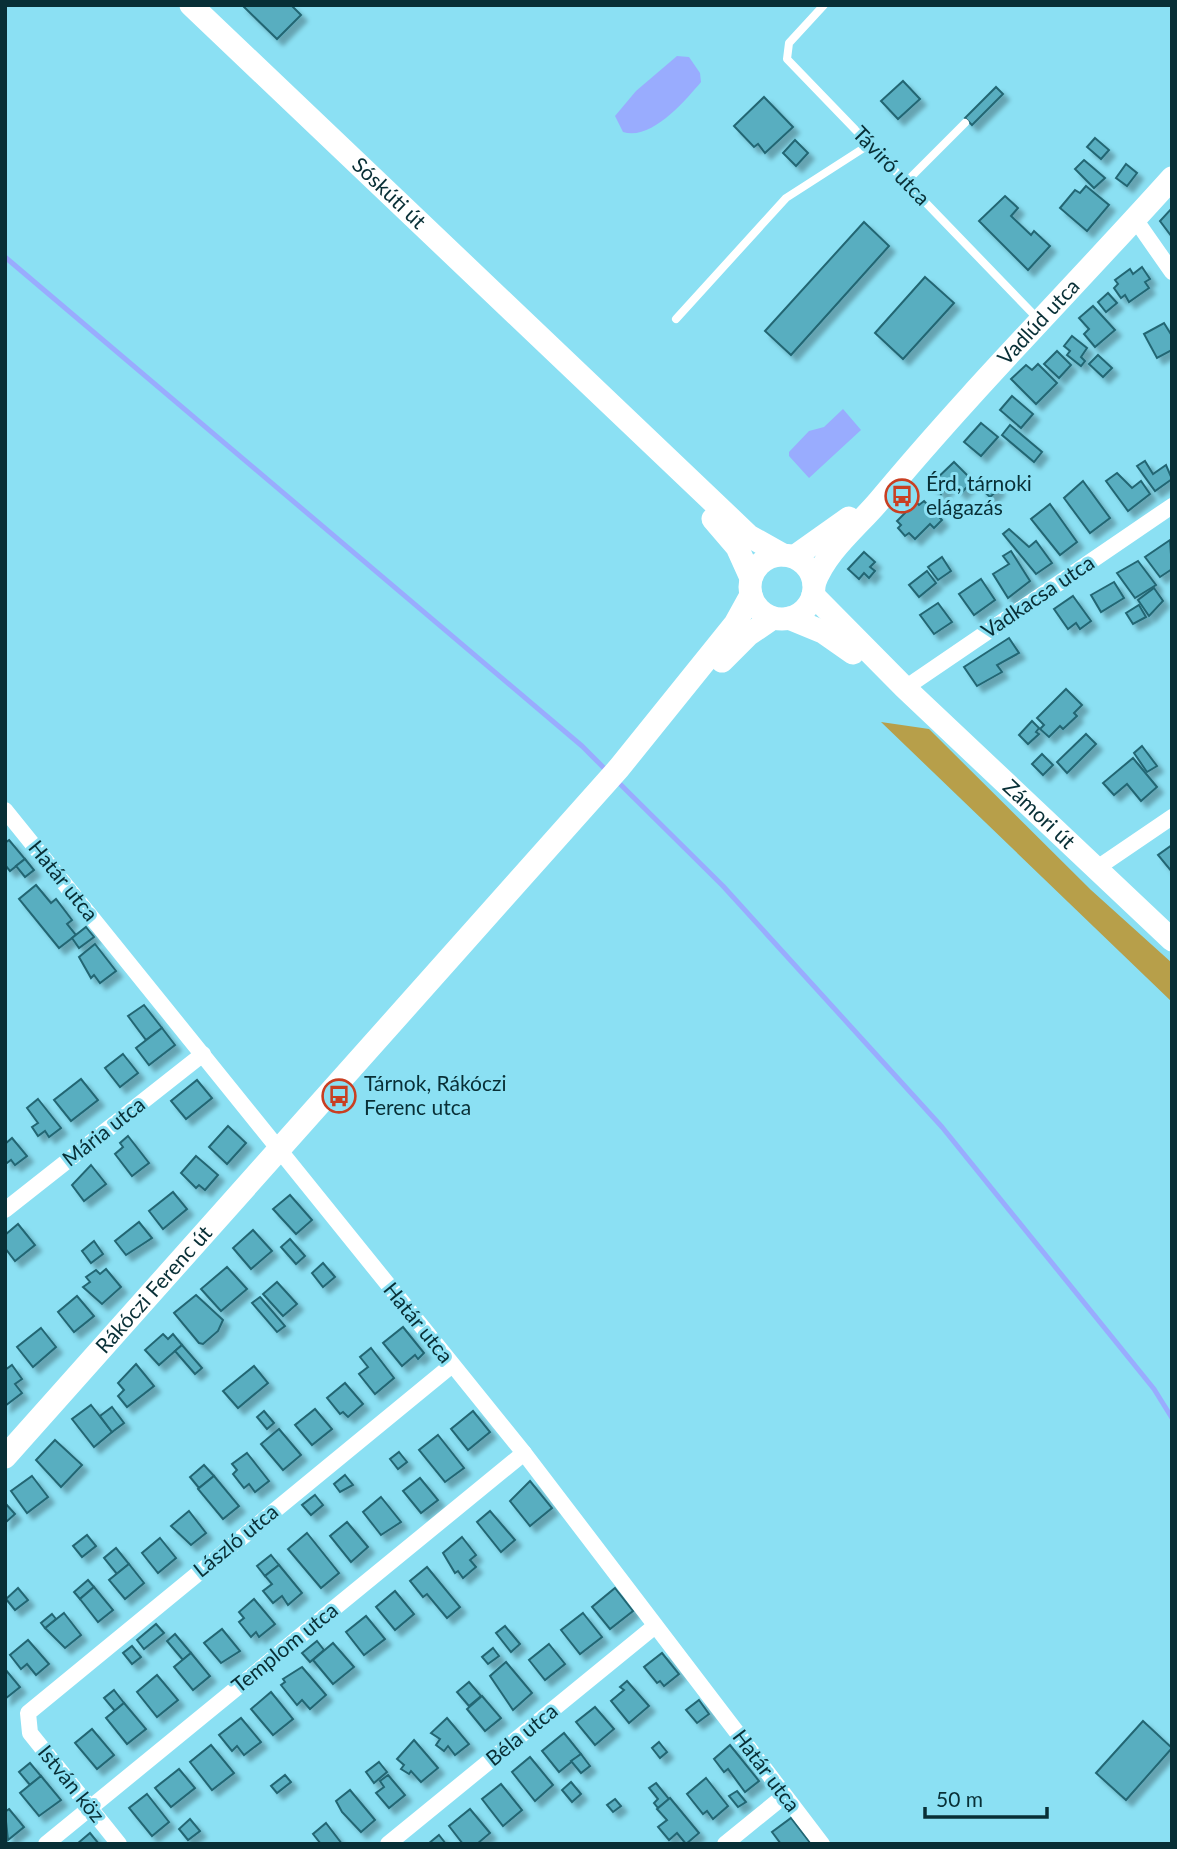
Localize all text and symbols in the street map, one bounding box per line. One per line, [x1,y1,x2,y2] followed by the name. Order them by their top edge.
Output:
[848,120,936,210] street label: Táviró utca
[348,151,432,233] street label: Sóskúti út
[992,273,1084,369] street label: Vadlúd utca
[926,470,1032,519] place label: Érd, tárnoki elágazás
[883,477,921,515] bus stop icon: Érd, tárnoki elágazás
[976,549,1098,643] street label: Vadkacsa utca
[999,774,1081,853] street label: Zámori út
[24,835,104,925] street label: Határ utca
[364,1070,507,1119] place label: Tárnok, Rákóczi Ferenc utca
[320,1077,358,1115] bus stop icon: Tárnok, Rákóczi Ferenc utca
[57,1091,149,1171] street label: Mária utca
[90,1220,216,1358] street label: Rákóczi Ferenc út
[379,1277,459,1367] street label: Határ utca
[188,1498,282,1582] street label: László utca
[226,1596,342,1697] street label: Templom utca
[480,1697,562,1770] street label: Béla utca
[728,1724,806,1816] street label: Határ utca
[34,1740,111,1827] street label: István köz
[925,1776,1048,1820] scale bar
[936,1786,983,1811] text: 50 m

